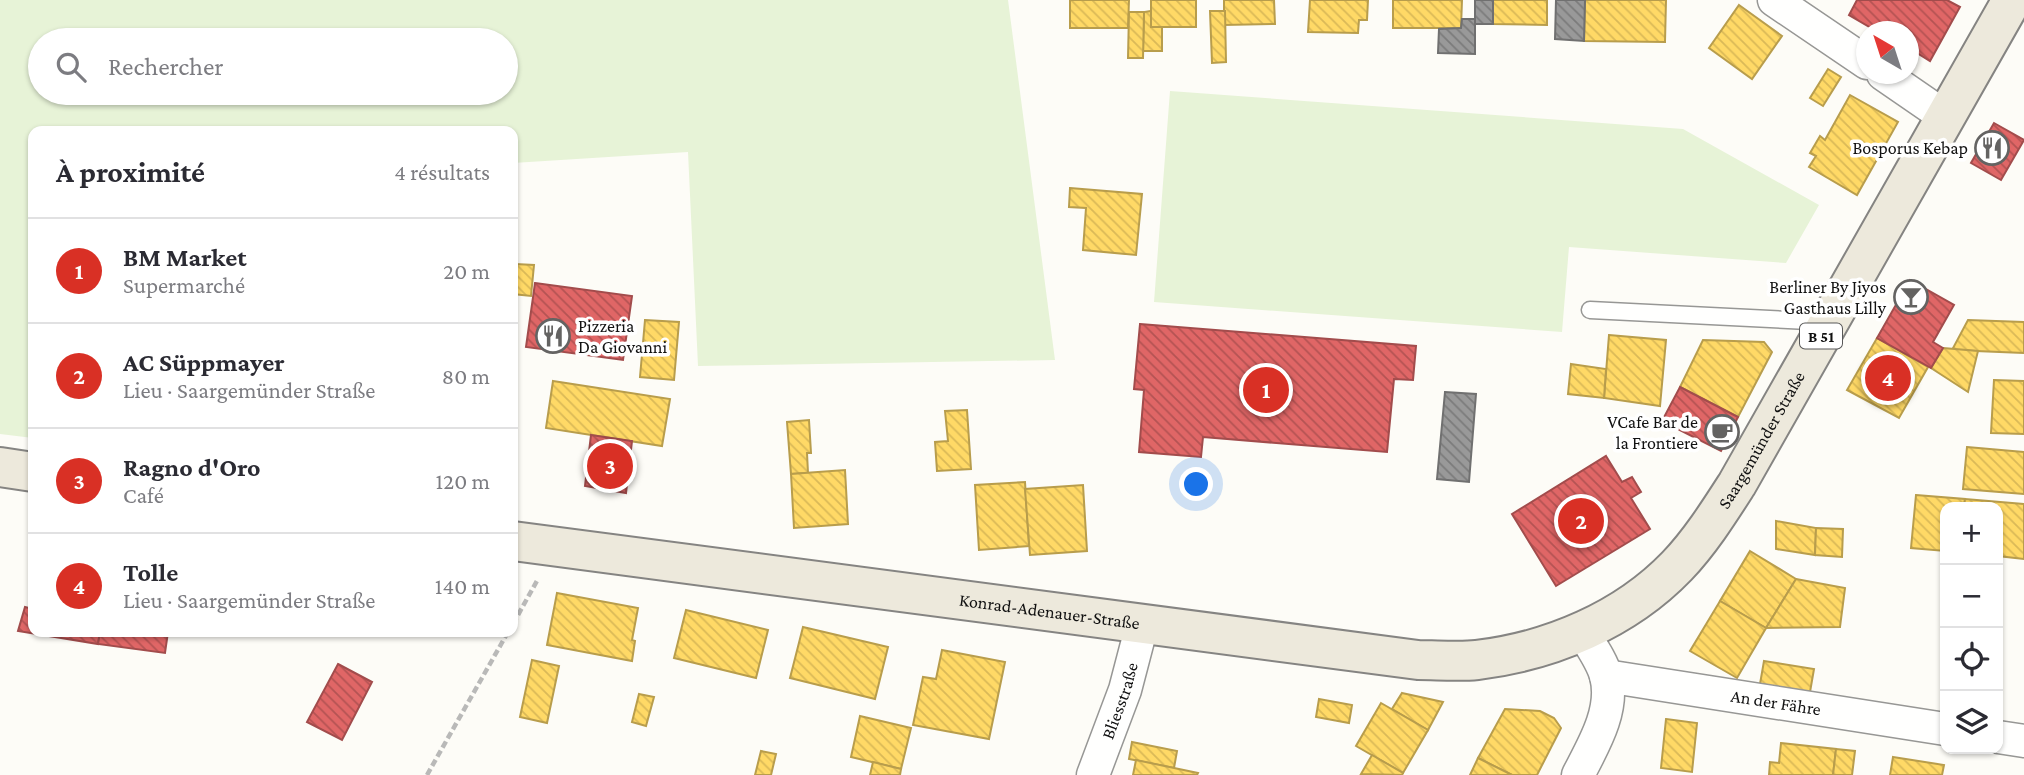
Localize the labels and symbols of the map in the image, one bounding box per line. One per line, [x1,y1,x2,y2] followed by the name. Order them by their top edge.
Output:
[1856,21,1919,84] north arrow
[1973,129,2011,167] restaurant icon: Bosporus Kebap
[1852,138,1968,158] place label: Bosporus Kebap
[1769,277,1887,318] place label: Berliner By Jiyos Gasthaus Lilly
[1892,278,1930,316] bar icon: Berliner By Jiyos Gasthaus Lilly
[578,316,668,357] place label: Pizzeria Da Giovanni
[534,317,572,355] restaurant icon: Pizzeria Da Giovanni
[1800,324,1842,348] road number: B 51
[1865,352,1911,404] pin: 4
[1243,364,1289,416] pin: 1
[1714,368,1809,512] street label: Saargemünder Straße
[1607,412,1698,453] place label: VCafe Bar de la Frontiere
[1703,413,1741,451] cafe icon: VCafe Bar de la Frontiere
[587,440,633,492] pin: 3
[1179,467,1213,501] your location
[1558,495,1604,547] pin: 2
[958,590,1141,633] street label: Konrad-Adenauer-Straße
[1097,660,1142,742] street label: Bliesstraße
[1729,686,1822,719] street label: An der Fähre

